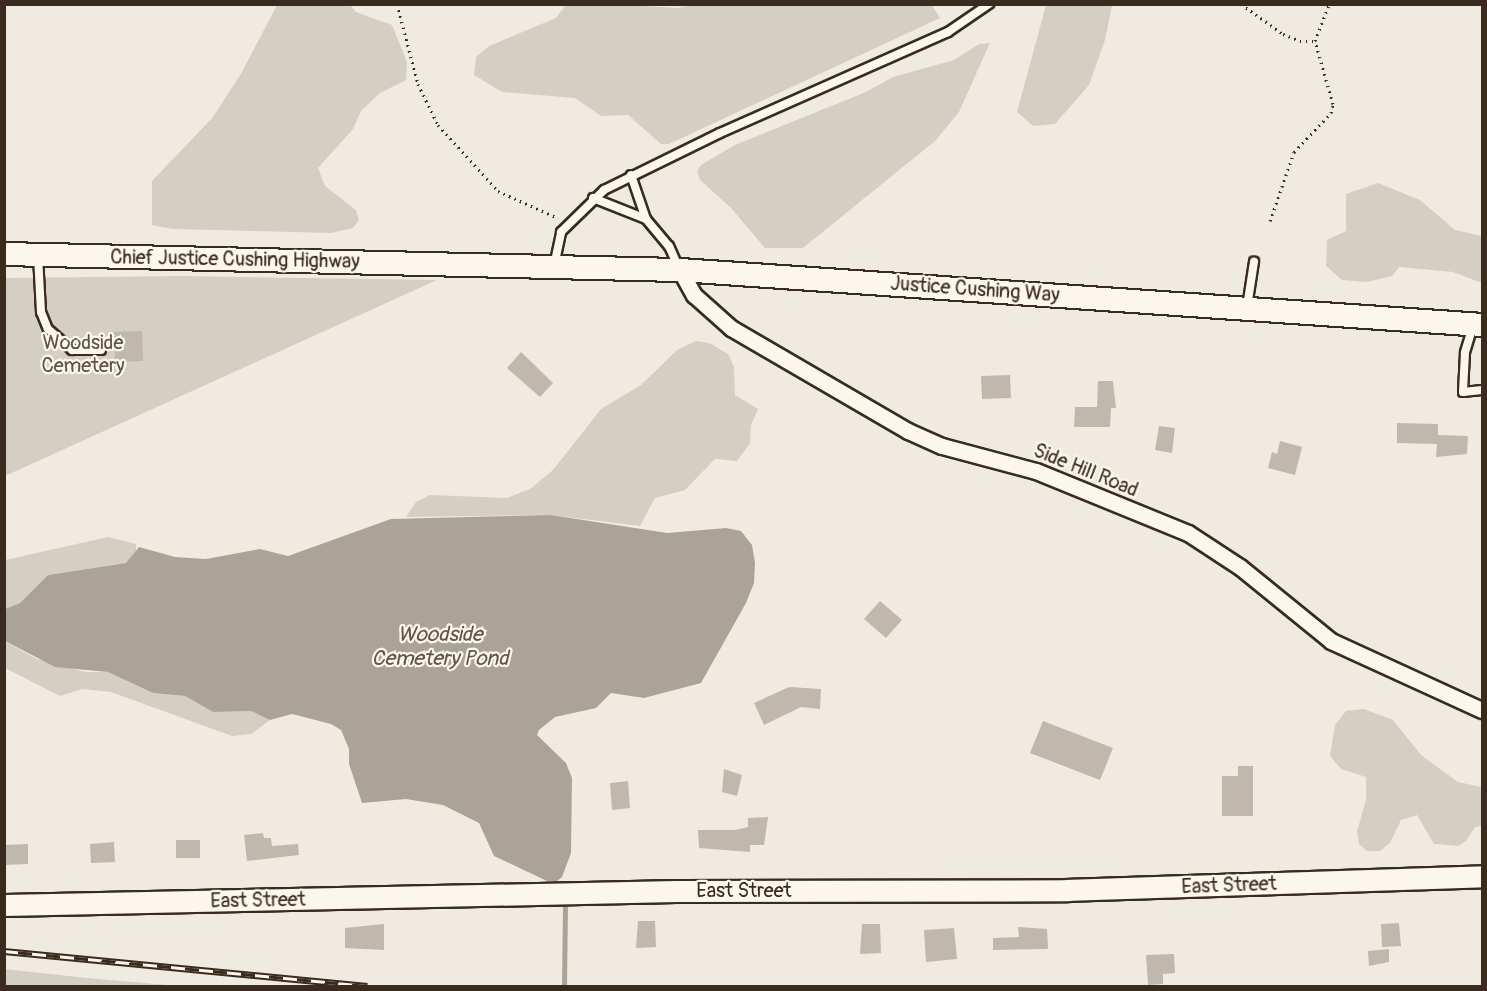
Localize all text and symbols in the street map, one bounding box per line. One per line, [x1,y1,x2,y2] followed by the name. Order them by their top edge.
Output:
[110,245,360,273] street label: Chief Justice Cushing Highway
[890,271,1060,307] street label: Justice Cushing Way
[41,331,125,378] park label: Woodside Cemetery
[1030,438,1142,502] street label: Side Hill Road
[372,622,508,672] water label: Woodside Cemetery Pond
[1181,871,1277,899] street label: East Street
[696,878,792,902] street label: East Street
[210,887,306,913] street label: East Street

